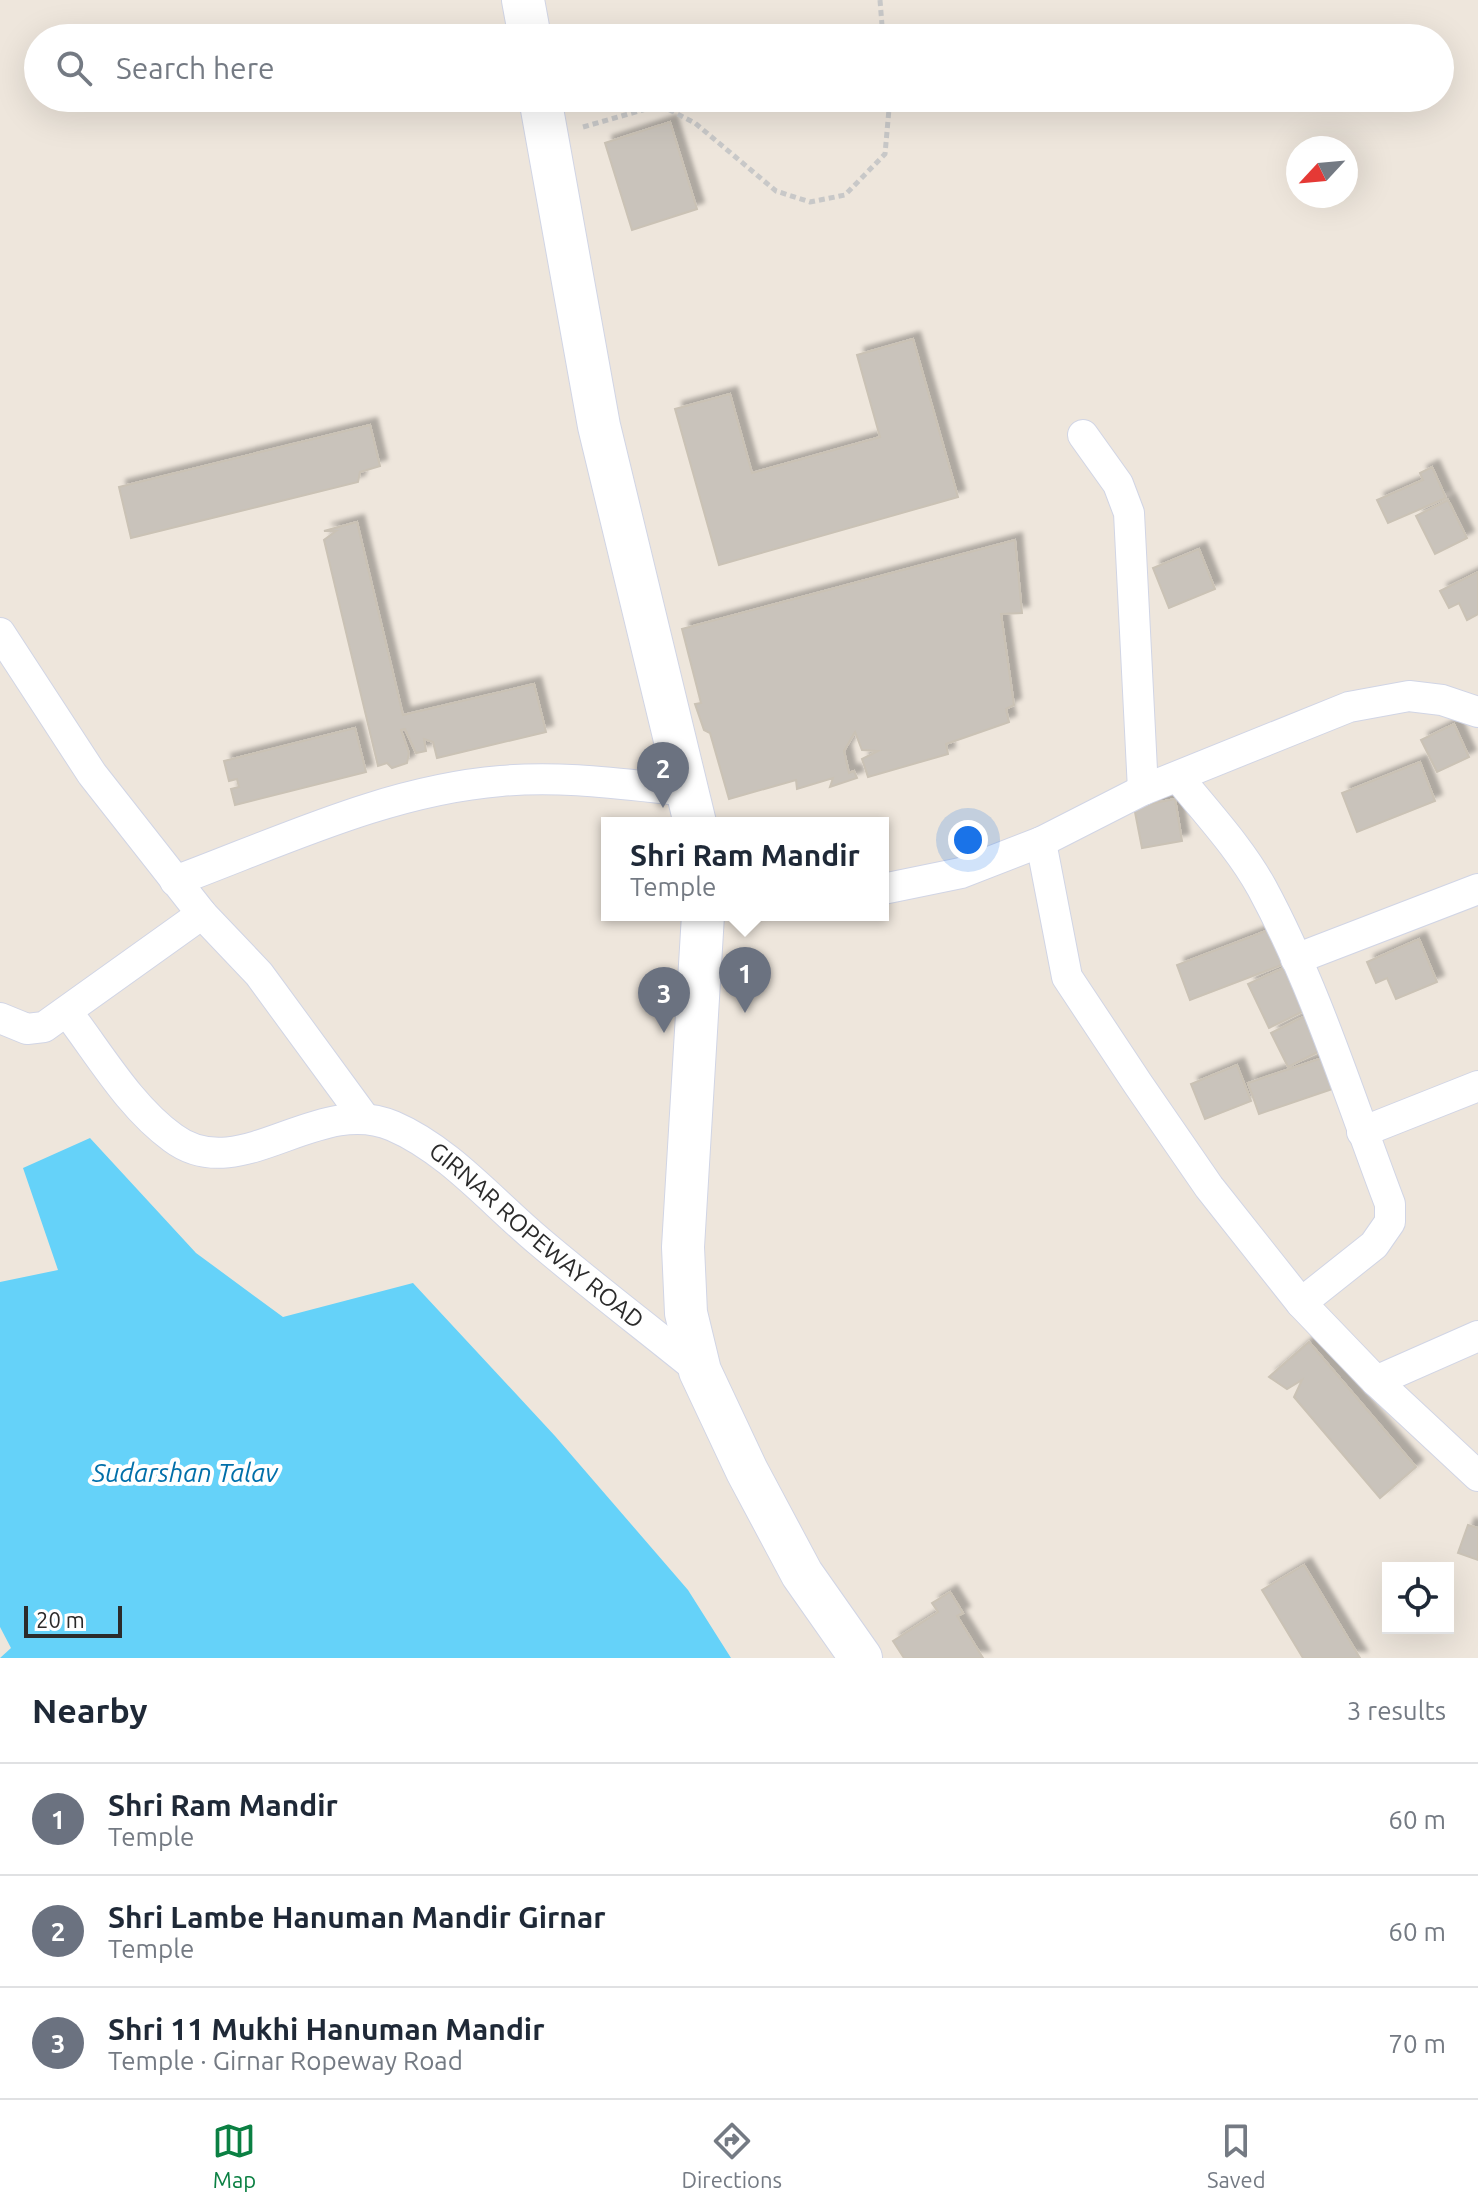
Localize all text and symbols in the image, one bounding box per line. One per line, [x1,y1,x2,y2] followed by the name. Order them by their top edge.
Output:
[24,24,1454,112] search box
[52,46,96,90] icon: search
[116,51,275,85] text: Search here
[1286,136,1358,208] north arrow
[637,742,689,808] pin: 2
[601,817,889,921] popup
[948,820,988,860] your location
[630,838,860,872] text: Shri Ram Mandir
[630,872,716,901] text: Temple
[719,947,771,1013] pin: 1
[638,967,690,1033] pin: 3
[424,1137,649,1334] street label: GIRNAR ROPEWAY ROAD
[91,1458,279,1487] water label: Sudarshan Talav
[1382,1562,1454,1634] map controls
[1382,1562,1454,1634] button: locate
[24,1602,122,1638] scale bar
[36,1607,85,1632] text: 20 m
[32,1691,147,1729] text: Nearby
[1347,1696,1446,1725] text: 3 results
[108,1788,338,1822] text: Shri Ram Mandir
[51,1805,65,1834] text: 1
[1388,1805,1446,1834] text: 60 m
[108,1822,194,1851] text: Temple
[108,1900,606,1934] text: Shri Lambe Hanuman Mandir Girnar
[51,1917,65,1946] text: 2
[1388,1917,1446,1946] text: 60 m
[108,1934,194,1963] text: Temple
[108,2012,545,2046] text: Shri 11 Mukhi Hanuman Mandir
[51,2029,65,2058] text: 3
[1388,2029,1446,2058] text: 70 m
[108,2046,463,2075] text: Temple · Girnar Ropeway Road
[212,2119,256,2192] tab: Map
[681,2119,782,2192] tab: Directions
[1207,2119,1266,2192] tab: Saved

